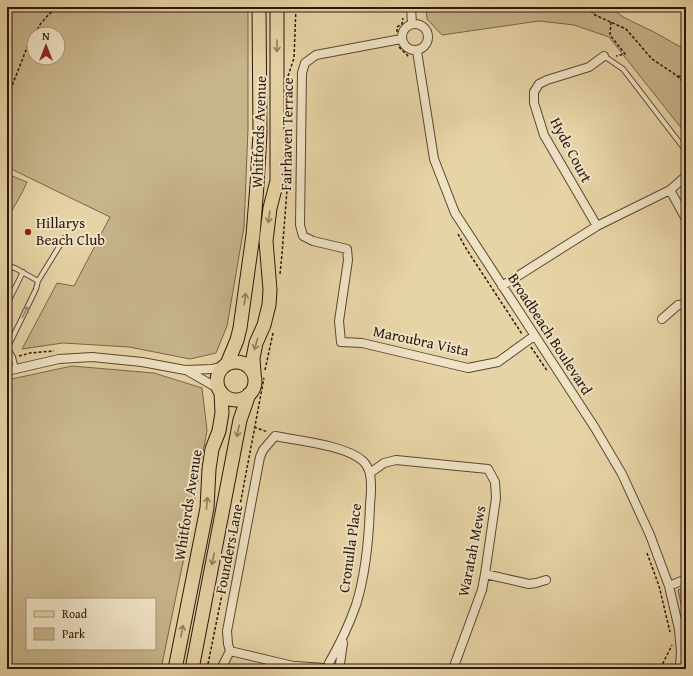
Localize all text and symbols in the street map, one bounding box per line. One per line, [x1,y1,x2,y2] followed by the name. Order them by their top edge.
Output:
[26,26,66,66] north arrow
[42,28,50,44] text: N
[273,39,281,52] one-way arrow
[246,75,271,189] street label: Whitfords Avenue
[275,77,298,191] street label: Fairhaven Terrace
[545,113,598,187] street label: Hyde Court
[265,210,273,223] one-way arrow
[36,212,105,250] place label: Hillarys Beach Club
[23,227,33,237] marker: Hillarys Beach Club
[503,269,598,399] street label: Broadbeach Boulevard
[241,293,249,306] one-way arrow
[21,306,29,318] one-way arrow
[371,320,471,361] street label: Maroubra Vista
[252,338,259,351] one-way arrow
[233,424,241,437] one-way arrow
[168,448,207,562] street label: Whitfords Avenue
[203,497,210,510] one-way arrow
[209,502,248,596] street label: Founders Lane
[333,502,366,594] street label: Cronulla Place
[452,503,491,598] street label: Waratah Mews
[209,552,217,565] one-way arrow
[26,598,156,650] legend
[62,605,88,622] text: Road
[62,625,86,642] text: Park
[179,625,187,638] one-way arrow

